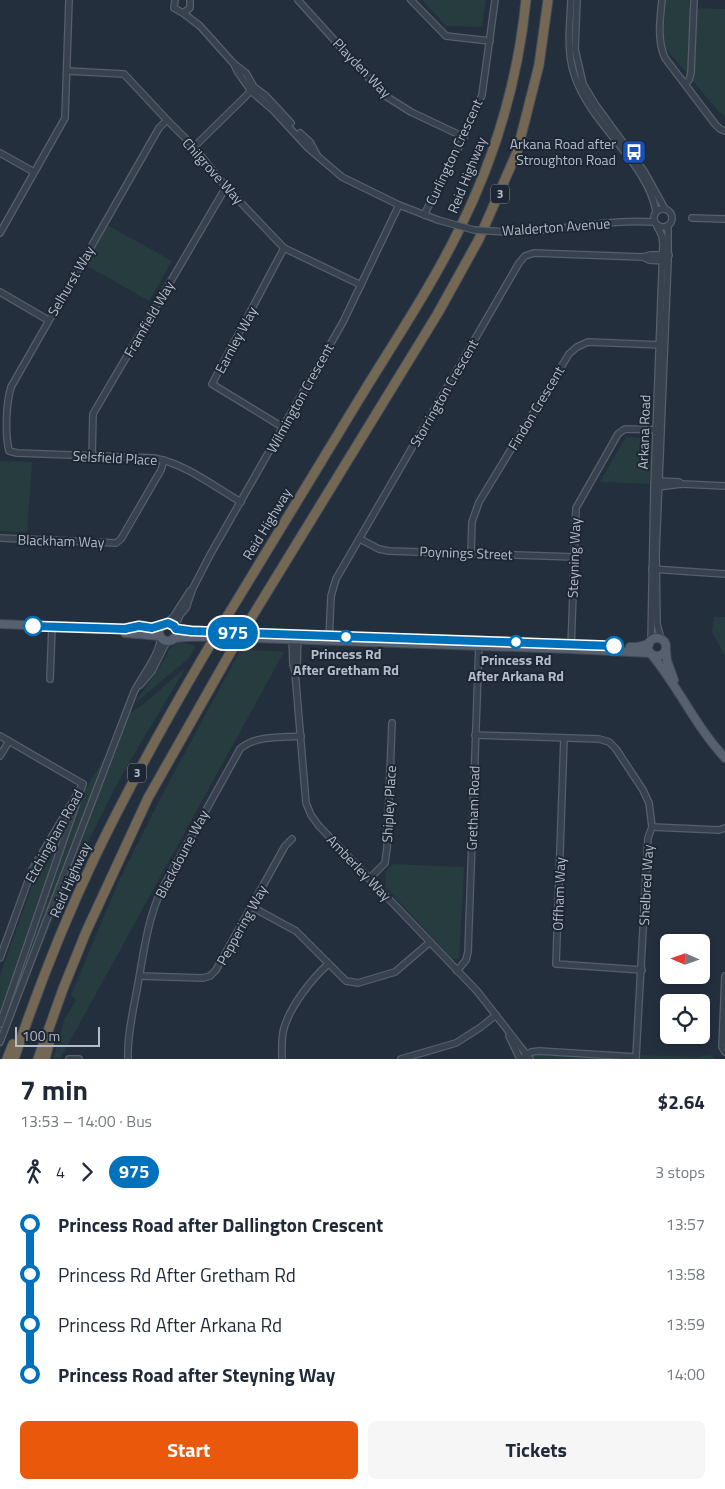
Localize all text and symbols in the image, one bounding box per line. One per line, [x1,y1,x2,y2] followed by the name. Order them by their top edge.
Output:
[328,33,397,102] street label: Playden Way
[420,95,487,208] street label: Curlington Crescent
[178,133,249,209] street label: Chilgrove Way
[442,133,491,216] street label: Reid Highway
[510,133,616,170] place label: Arkana Road after Stroughton Road
[621,139,647,165] bus stop icon: Arkana Road after Stroughton Road
[491,184,509,203] road number: 3
[501,212,611,241] street label: Walderton Avenue
[42,241,99,320] street label: Selhurst Way
[118,276,179,361] street label: Framfield Way
[209,302,262,377] street label: Earnley Way
[404,335,483,451] street label: Storrington Crescent
[261,339,338,456] street label: Wilmington Crescent
[502,362,569,454] street label: Findon Crescent
[632,394,655,470] street label: Arkana Road
[72,445,158,470] street label: Selsfield Place
[237,484,296,564] street label: Reid Highway
[562,517,585,599] street label: Steyning Way
[17,528,105,553] street label: Blackham Way
[419,540,513,565] street label: Poynings Street
[23,616,43,636] unlabelled marker
[204,617,262,649] line badge: 975
[218,619,248,646] text: 975
[339,630,353,644] marker: Princess Rd After Gretham Rd
[509,635,523,649] marker: Princess Rd After Arkana Rd
[604,636,624,656] unlabelled marker
[293,643,399,680] place label: Princess Rd After Gretham Rd
[468,649,564,686] place label: Princess Rd After Arkana Rd
[128,764,146,782] road number: 3
[376,765,401,843] street label: Shipley Place
[461,765,484,851] street label: Gretham Road
[19,785,88,886] street label: Etchingham Road
[149,806,214,902] street label: Blackdoune Way
[322,830,397,906] street label: Amberley Way
[44,839,96,921] street label: Reid Highway
[633,844,658,926] street label: Shelbred Way
[547,857,570,931] street label: Offham Way
[211,881,272,969] street label: Peppering Way
[660,934,710,984] north arrow
[660,934,710,1044] map controls
[660,994,710,1044] button: locate
[15,1024,100,1047] scale bar
[22,1025,60,1046] text: 100 m
[20,1068,88,1111] text: 7 min
[658,1087,705,1116] text: $2.64
[20,1109,152,1133] text: 13:53 – 14:00 · Bus
[20,1158,48,1186] icon: walk
[73,1158,101,1186] icon: forward
[119,1158,149,1185] text: 975
[56,1160,65,1184] text: 4
[655,1160,705,1184] text: 3 stops
[58,1210,383,1239] text: Princess Road after Dallington Crescent
[666,1212,705,1236] text: 13:57
[58,1260,296,1289] text: Princess Rd After Gretham Rd
[666,1262,705,1286] text: 13:58
[58,1310,282,1339] text: Princess Rd After Arkana Rd
[666,1312,705,1336] text: 13:59
[58,1360,335,1389] text: Princess Road after Steyning Way
[666,1362,705,1386] text: 14:00
[20,1421,358,1479] button: Start
[368,1421,705,1479] button: Tickets

